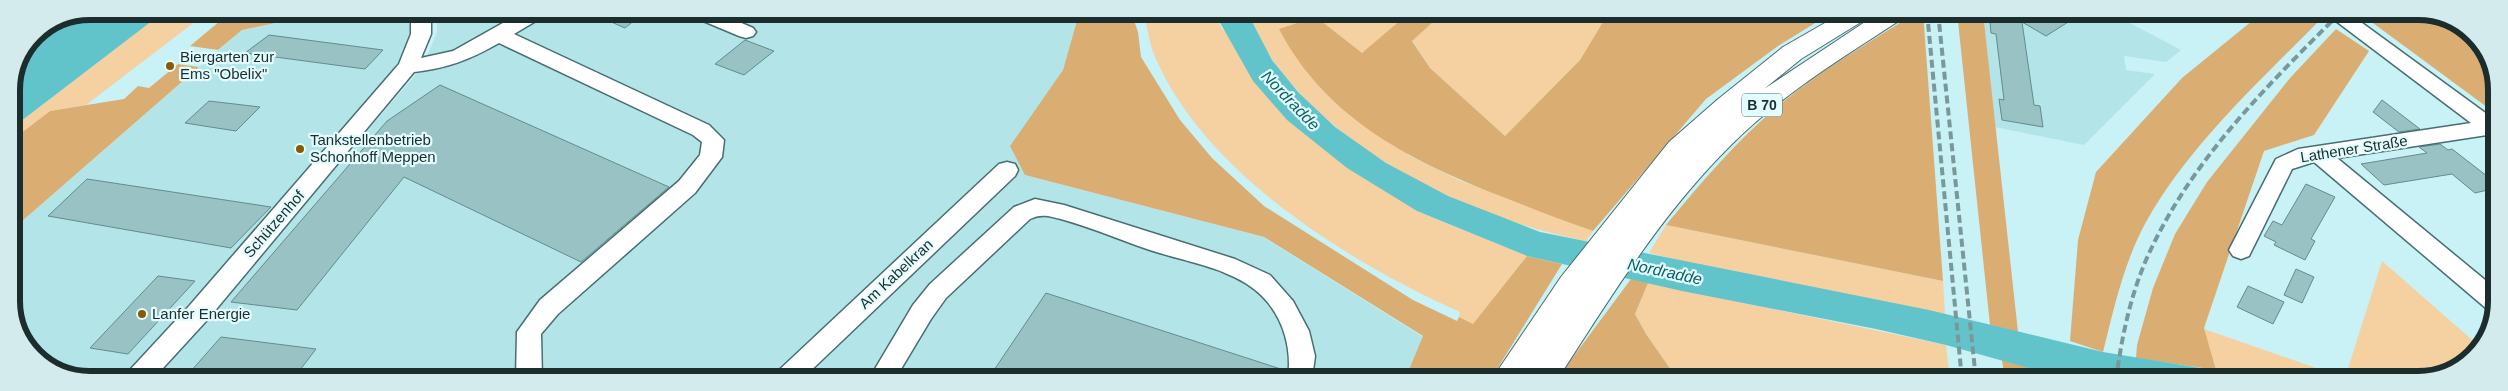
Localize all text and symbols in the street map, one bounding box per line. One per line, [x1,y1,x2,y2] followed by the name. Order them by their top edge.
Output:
[180,48,274,82] place label: Biergarten zur Ems "Obelix"
[164,60,176,72] marker: Biergarten zur Ems "Obelix"
[1258,67,1323,134] water label: Nordradde
[1742,94,1782,116] road number: B 70
[310,131,436,165] place label: Tankstellenbetrieb Schonhoff Meppen
[2299,132,2409,165] street label: Lathener Straße
[294,143,306,155] marker: Tankstellenbetrieb Schonhoff Meppen
[240,186,308,261] street label: Schützenhof
[855,235,936,312] street label: Am Kabelkran
[1626,255,1704,288] water label: Nordradde
[152,305,250,322] place label: Lanfer Energie
[136,308,148,320] marker: Lanfer Energie

